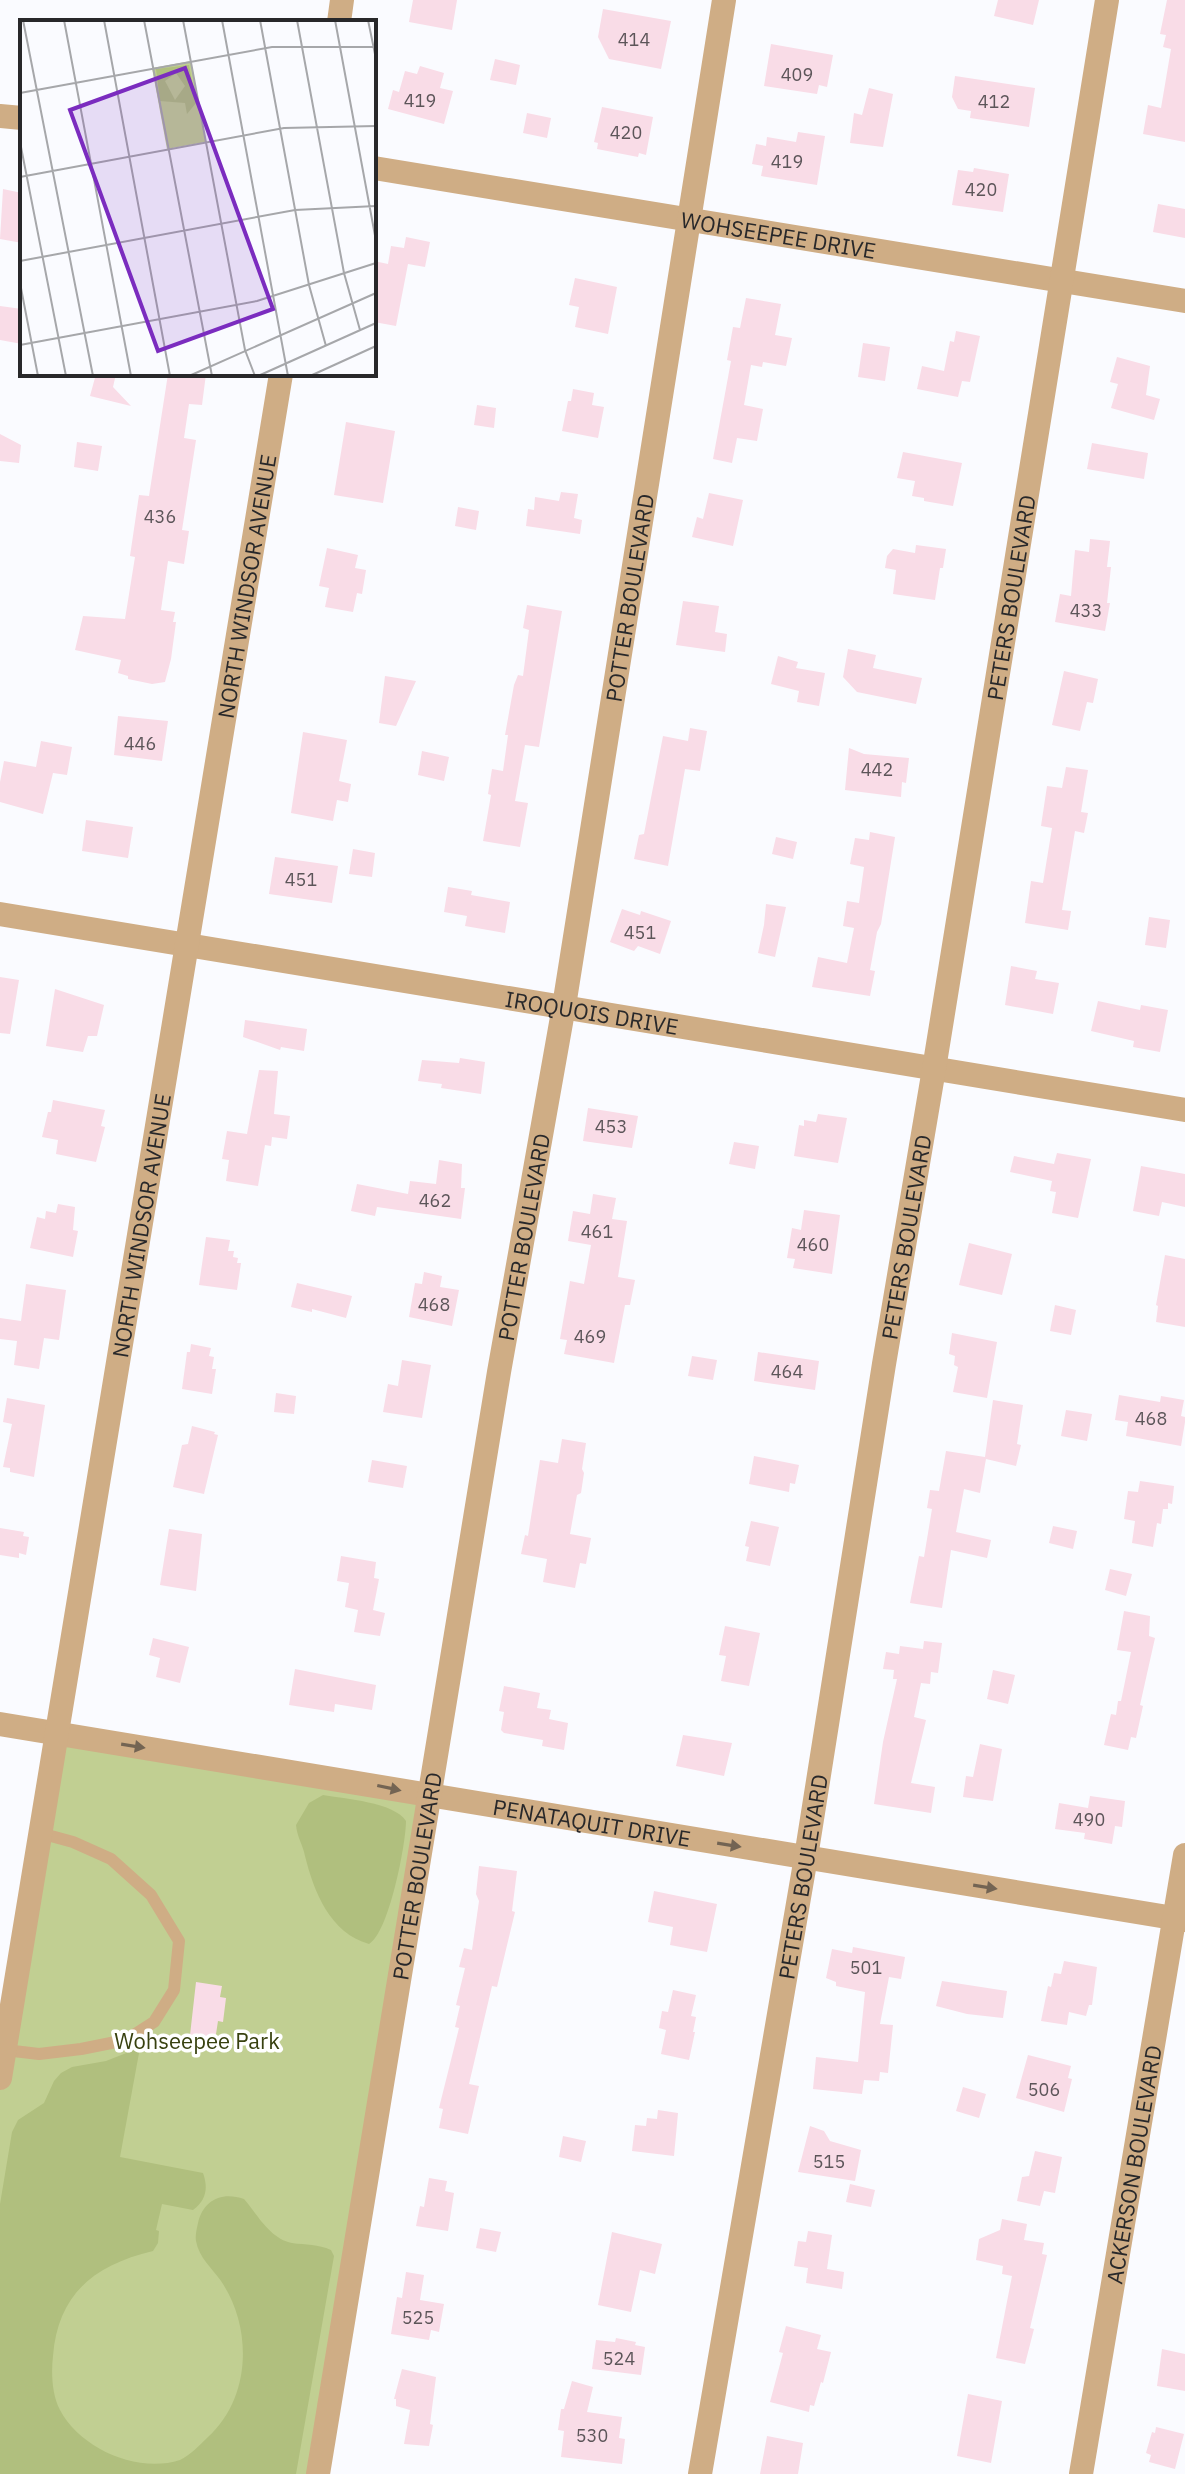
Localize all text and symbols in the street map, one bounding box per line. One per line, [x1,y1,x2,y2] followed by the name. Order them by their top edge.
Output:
[20,20,376,376] inset map
[618,28,650,51] house number: 414
[781,63,813,86] house number: 409
[404,89,436,112] house number: 419
[978,90,1010,113] house number: 412
[610,121,642,144] house number: 420
[771,150,803,173] house number: 419
[965,178,997,201] house number: 420
[679,204,878,265] street label: WOHSEEPEE DRIVE
[210,452,282,720] street label: NORTH WINDSOR AVENUE
[598,492,660,704] street label: POTTER BOULEVARD
[979,493,1041,702] street label: PETERS BOULEVARD
[144,505,176,528] house number: 436
[1070,599,1102,622] house number: 433
[124,732,156,755] house number: 446
[861,758,893,781] house number: 442
[285,868,317,891] house number: 451
[624,921,656,944] house number: 451
[503,983,681,1040] street label: IROQUOIS DRIVE
[105,1091,177,1360] street label: NORTH WINDSOR AVENUE
[595,1115,627,1138] house number: 453
[490,1131,556,1343] street label: POTTER BOULEVARD
[874,1132,937,1342] street label: PETERS BOULEVARD
[419,1189,451,1212] house number: 462
[581,1220,613,1243] house number: 461
[797,1233,829,1256] house number: 460
[418,1293,450,1316] house number: 468
[574,1325,606,1348] house number: 469
[771,1360,803,1383] house number: 464
[1135,1407,1167,1430] house number: 468
[121,1740,146,1752] one-way arrow
[385,1770,448,1982] street label: POTTER BOULEVARD
[771,1772,833,1982] street label: PETERS BOULEVARD
[377,1782,402,1795] one-way arrow
[491,1791,693,1853] street label: PENATAQUIT DRIVE
[1073,1808,1105,1831] house number: 490
[716,1839,741,1852] one-way arrow
[973,1881,998,1894] one-way arrow
[850,1956,882,1979] house number: 501
[114,2026,280,2055] park label: Wohseepee Park
[1099,2043,1167,2286] street label: ACKERSON BOULEVARD
[1028,2078,1060,2101] house number: 506
[813,2150,845,2173] house number: 515
[402,2306,434,2329] house number: 525
[603,2347,635,2370] house number: 524
[576,2424,608,2447] house number: 530

